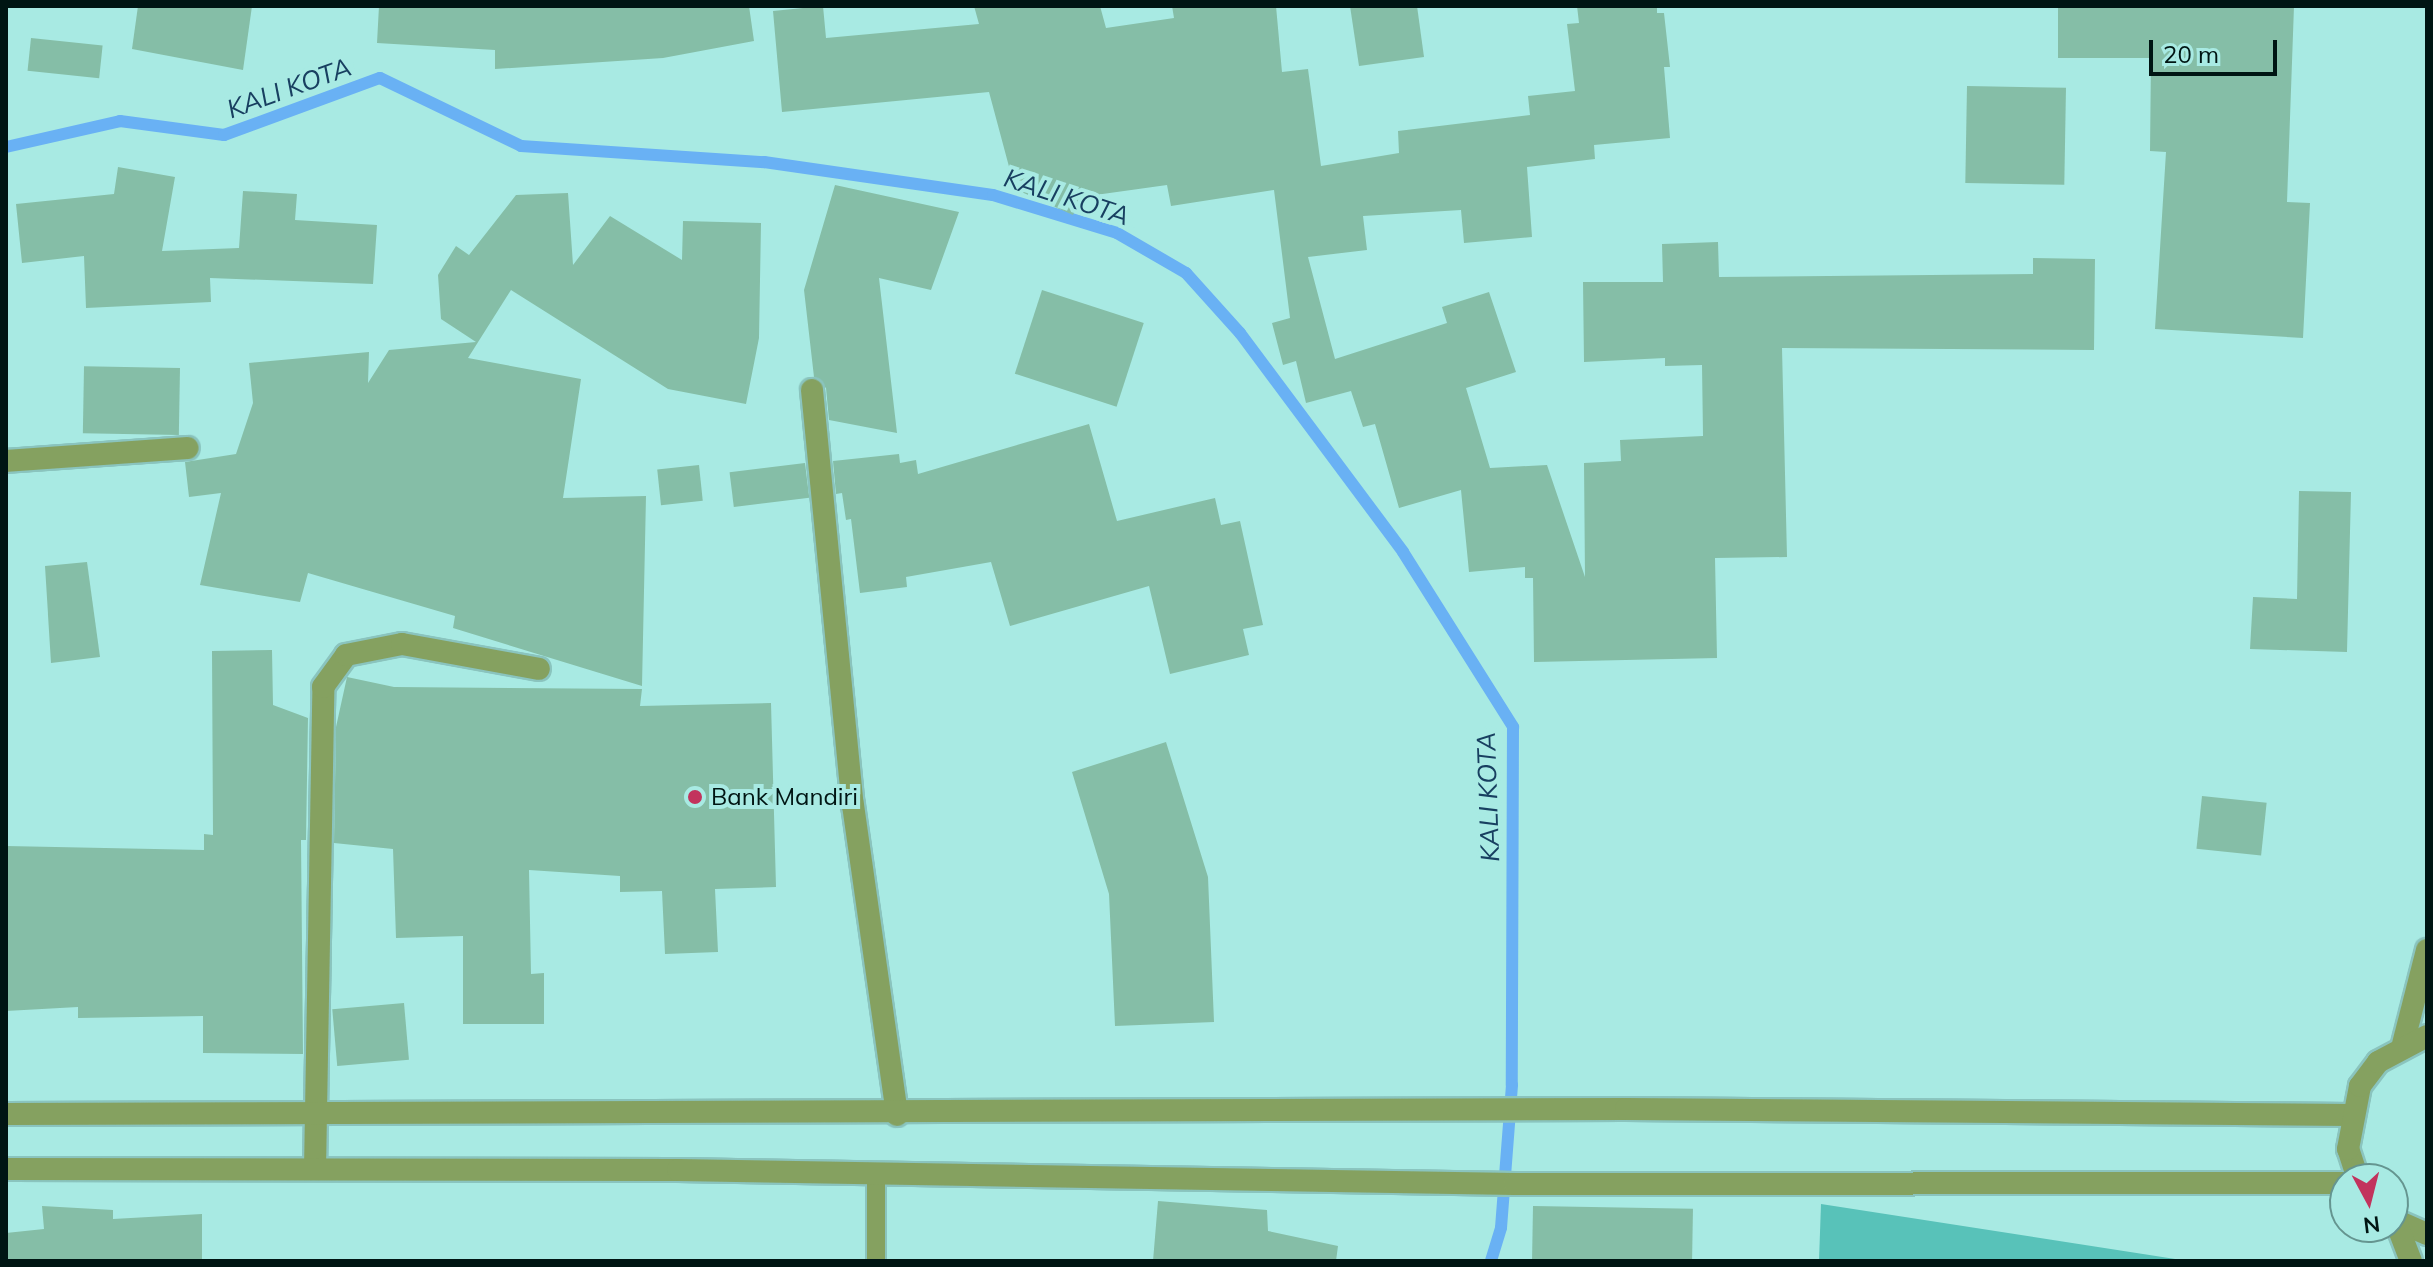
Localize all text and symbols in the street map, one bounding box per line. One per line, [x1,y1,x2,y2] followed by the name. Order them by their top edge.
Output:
[2153,24,2281,74] scale bar
[2163,39,2219,69] text: 20 m
[223,51,355,125] water label: KALI KOTA
[1000,162,1134,232] water label: KALI KOTA
[1470,731,1506,863] water label: KALI KOTA
[711,783,858,811] place label: Bank Mandiri
[686,788,704,806] marker: Bank Mandiri
[2329,1163,2409,1243] north arrow
[2362,1210,2382,1240] text: N

